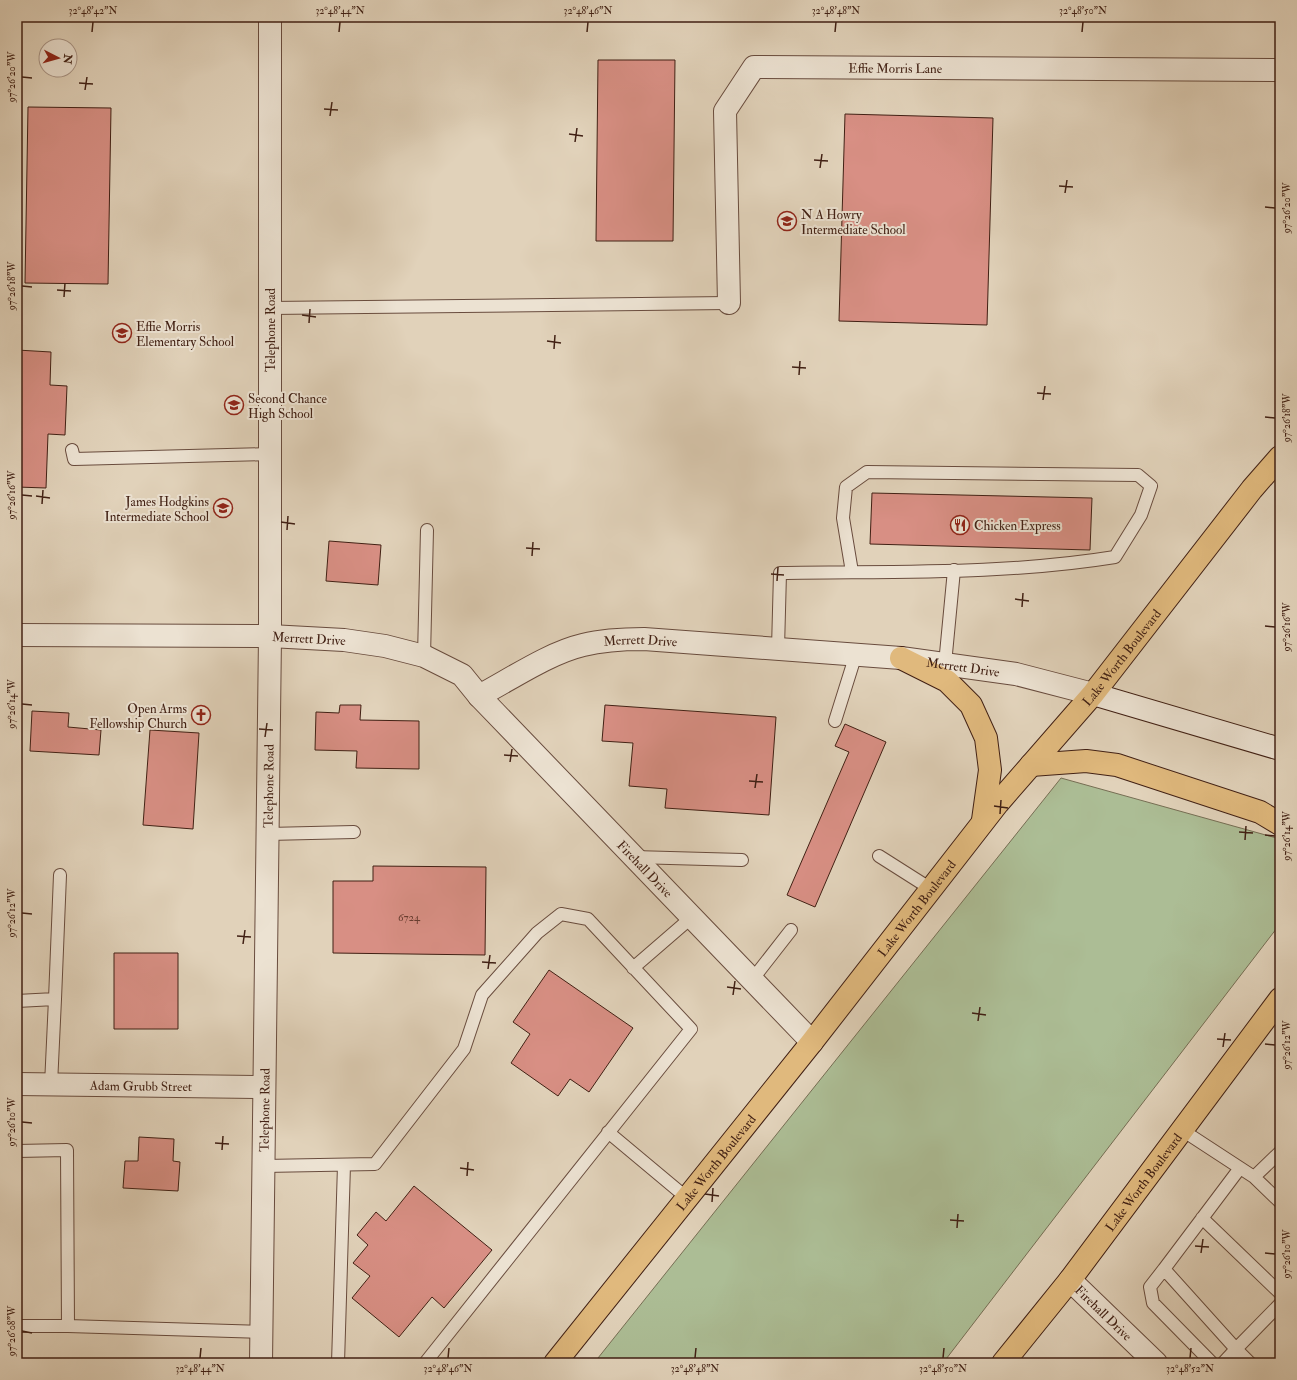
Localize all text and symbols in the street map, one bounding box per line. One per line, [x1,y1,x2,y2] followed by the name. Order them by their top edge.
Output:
[69,5,117,17] text: 32°48'42"N
[315,5,365,17] text: 32°48'44"N
[564,5,612,17] text: 32°48'46"N
[812,5,860,17] text: 32°48'48"N
[1059,5,1107,17] text: 32°48'50"N
[38,38,78,78] north arrow
[6,51,18,103] text: 97°26'20"W
[60,52,75,66] text: N
[848,61,943,77] street label: Effie Morris Lane
[1281,182,1293,234] text: 97°26'20"W
[801,207,906,238] place label: N A Howry Intermediate School
[776,210,798,232] school or university icon: N A Howry Intermediate School
[6,261,18,311] text: 97°26'18"W
[263,288,280,372] street label: Telephone Road
[136,319,235,351] place label: Effie Morris Elementary School
[111,322,133,344] school or university icon: Effie Morris Elementary School
[248,391,328,422] place label: Second Chance High School
[1281,393,1293,443] text: 97°26'18"W
[223,394,245,416] school or university icon: Second Chance High School
[6,470,18,521] text: 97°26'16"W
[104,494,210,525] place label: James Hodgkins Intermediate School
[212,497,234,519] school or university icon: James Hodgkins Intermediate School
[949,514,971,536] restaurant icon: Chicken Express
[974,518,1061,535] place label: Chicken Express
[1281,602,1293,653] text: 97°26'16"W
[1079,606,1165,710] street label: Lake Worth Boulevard
[272,629,347,649] street label: Merrett Drive
[603,632,678,650] street label: Merrett Drive
[925,655,1001,681] street label: Merrett Drive
[6,678,18,730] text: 97°26'14"W
[89,701,188,733] place label: Open Arms Fellowship Church
[190,704,212,726] church icon: Open Arms Fellowship Church
[261,743,278,828] street label: Telephone Road
[1281,810,1293,862] text: 97°26'14"W
[613,837,676,902] street label: Firehall Drive
[874,857,960,960] street label: Lake Worth Boulevard
[6,888,18,939] text: 97°26'12"W
[398,911,421,924] house number: 6724
[1281,1020,1293,1071] text: 97°26'12"W
[257,1067,274,1152] street label: Telephone Road
[89,1078,192,1095] street label: Adam Grubb Street
[6,1097,18,1148] text: 97°26'10"W
[673,1111,760,1214] street label: Lake Worth Boulevard
[1102,1130,1186,1235] street label: Lake Worth Boulevard
[1281,1229,1293,1280] text: 97°26'10"W
[1071,1282,1135,1345] street label: Firehall Drive
[6,1305,18,1357] text: 97°26'08"W
[175,1363,225,1375] text: 32°48'44"N
[424,1363,472,1375] text: 32°48'46"N
[671,1363,719,1375] text: 32°48'48"N
[919,1363,967,1375] text: 32°48'50"N
[1166,1363,1214,1375] text: 32°48'52"N

